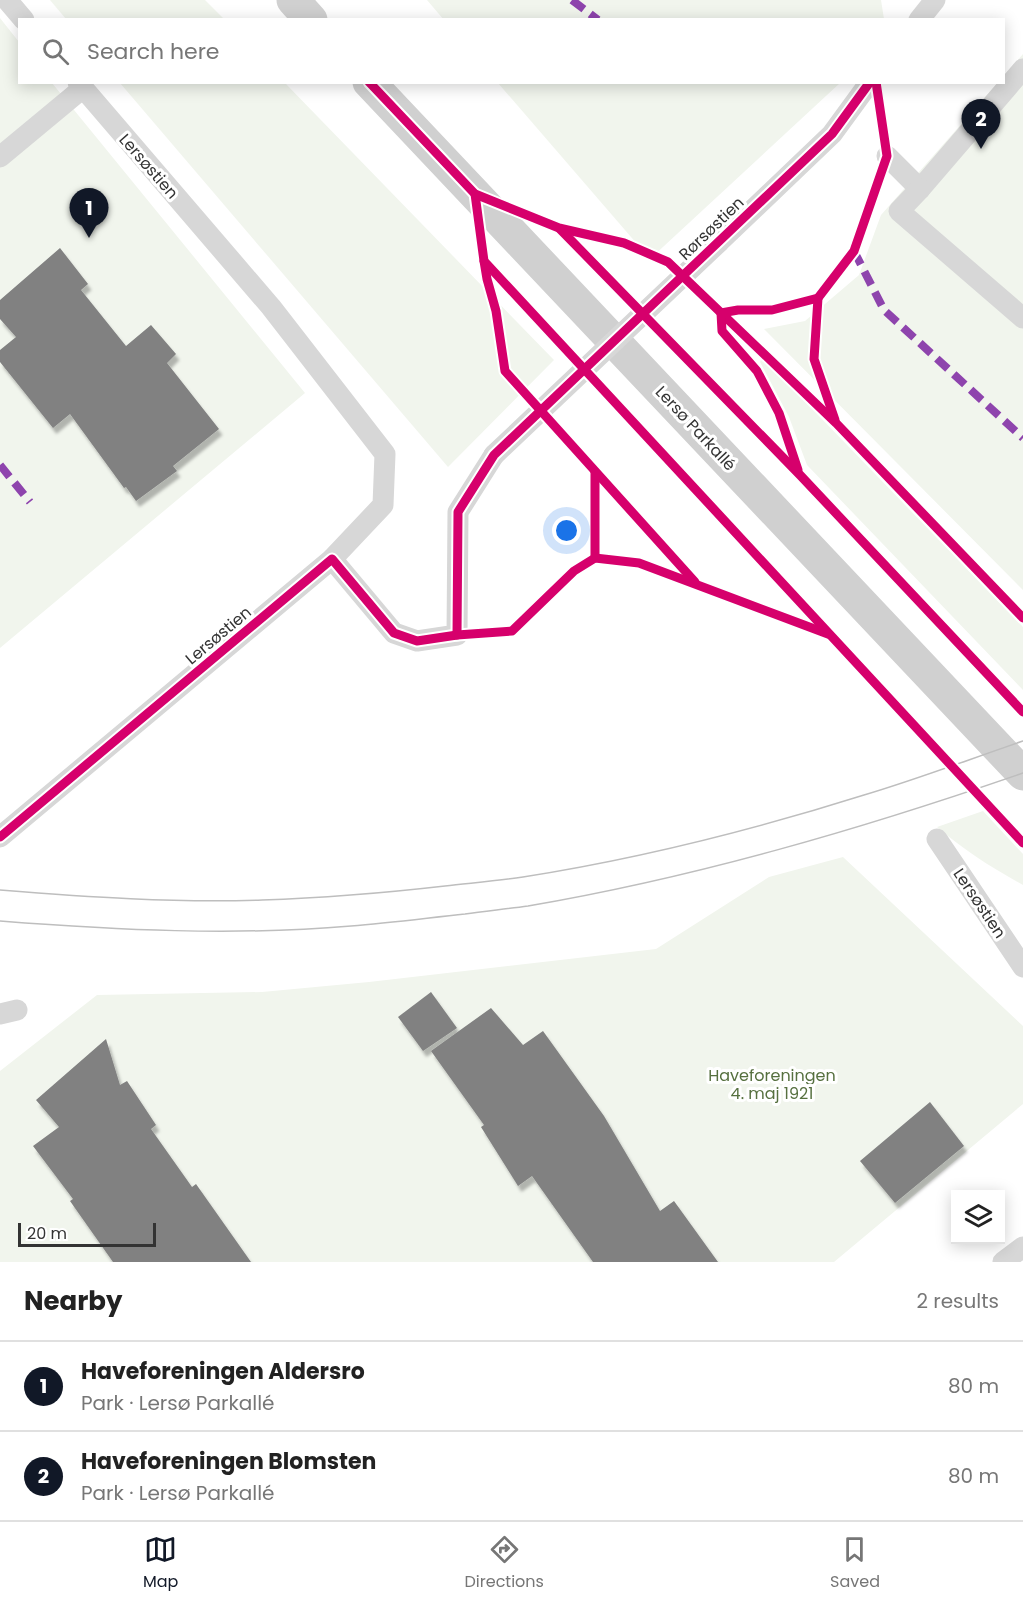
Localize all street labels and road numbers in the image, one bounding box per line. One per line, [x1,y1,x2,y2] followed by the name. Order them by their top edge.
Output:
[114,129,183,204] street label: Lersøstien
[674,191,749,265] street label: Rørsøstien
[650,381,741,476] street label: Lersø Parkallé
[180,601,256,670] street label: Lersøstien
[948,864,1011,943] street label: Lersøstien

